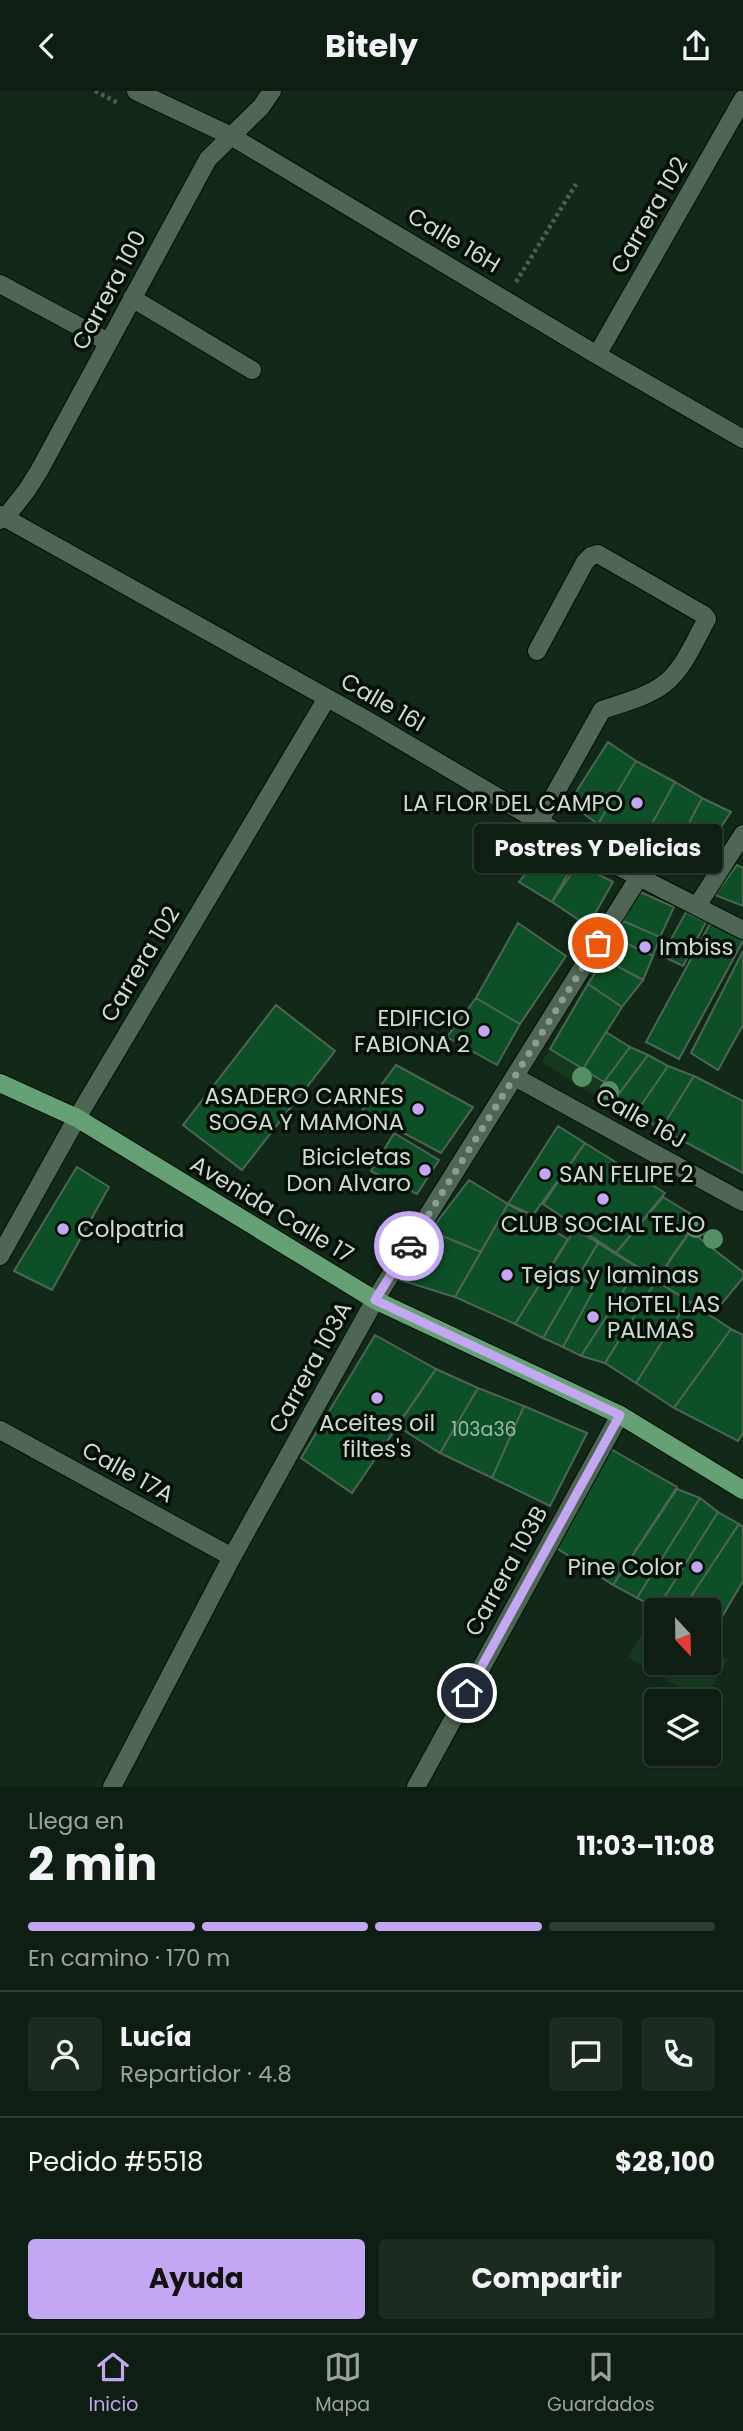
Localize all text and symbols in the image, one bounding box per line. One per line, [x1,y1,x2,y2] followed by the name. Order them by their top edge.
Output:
[325,23,418,68] text: Bitely
[28,27,66,65] icon: back
[677,27,715,65] icon: share
[603,151,695,279] street label: Carrera 102
[402,200,506,280] street label: Calle 16H
[64,225,154,355] street label: Carrera 100
[335,665,431,739] street label: Calle 16I
[403,787,623,819] place label: LA FLOR DEL CAMPO
[629,795,645,811] marker: LA FLOR DEL CAMPO
[474,824,722,873] callout: Postres Y Delicias
[495,832,701,864] text: Postres Y Delicias
[93,900,187,1028] street label: Carrera 102
[568,913,628,973] pin
[579,924,617,962] icon: bag
[659,931,734,963] place label: Imbiss
[637,939,653,955] marker: Imbiss
[354,1002,470,1060] place label: EDIFICIO FABIONA 2
[476,1023,492,1039] marker: EDIFICIO FABIONA 2
[205,1080,404,1138] place label: ASADERO CARNES SOGA Y MAMONA
[590,1080,692,1156] street label: Calle 16J
[410,1101,426,1117] marker: ASADERO CARNES SOGA Y MAMONA
[286,1141,411,1199] place label: Bicicletas Don Alvaro
[184,1148,360,1270] street label: Avenida Calle 17
[559,1158,694,1190] place label: SAN FELIPE 2
[417,1162,433,1178] marker: Bicicletas Don Alvaro
[537,1166,553,1182] marker: SAN FELIPE 2
[595,1191,611,1207] marker: CLUB SOCIAL TEJO
[501,1208,705,1240] place label: CLUB SOCIAL TEJO
[374,1211,444,1281] courier
[77,1213,184,1245] place label: Colpatria
[55,1221,71,1237] marker: Colpatria
[390,1227,428,1265] icon: car
[521,1259,699,1291] place label: Tejas y laminas
[499,1267,515,1283] marker: Tejas y laminas
[607,1288,720,1346] place label: HOTEL LAS PALMAS
[261,1295,359,1439] street label: Carrera 103A
[585,1309,601,1325] marker: HOTEL LAS PALMAS
[369,1390,385,1406] marker: Aceites oil filtes's
[319,1407,435,1465] place label: Aceites oil filtes's
[451,1416,517,1443] house number: 103a36
[76,1434,180,1510] street label: Calle 17A
[457,1500,555,1642] street label: Carrera 103B
[567,1551,683,1583] place label: Pine Color
[689,1559,705,1575] marker: Pine Color
[644,1598,721,1675] north arrow
[644,1598,721,1766] map controls
[437,1663,497,1723] pin
[448,1674,486,1712] icon: home
[644,1689,721,1766] button: layers
[28,1805,124,1837] text: Llega en
[577,1828,715,1864] text: 11:03–11:08
[28,1832,157,1896] text: 2 min
[28,1942,230,1974] text: En camino · 170 m
[28,2017,102,2091] button: person
[549,2017,623,2091] button: chat
[641,2017,715,2091] button: phone
[120,2019,192,2055] text: Lucía
[120,2058,292,2090] text: Repartidor · 4.8
[28,2144,204,2180] text: Pedido #5518
[615,2144,715,2180] text: $28,100
[28,2239,365,2319] button: Ayuda
[379,2239,715,2319] button: Compartir
[88,2348,138,2419] tab: Inicio
[315,2348,370,2419] tab: Mapa
[547,2348,655,2419] tab: Guardados

